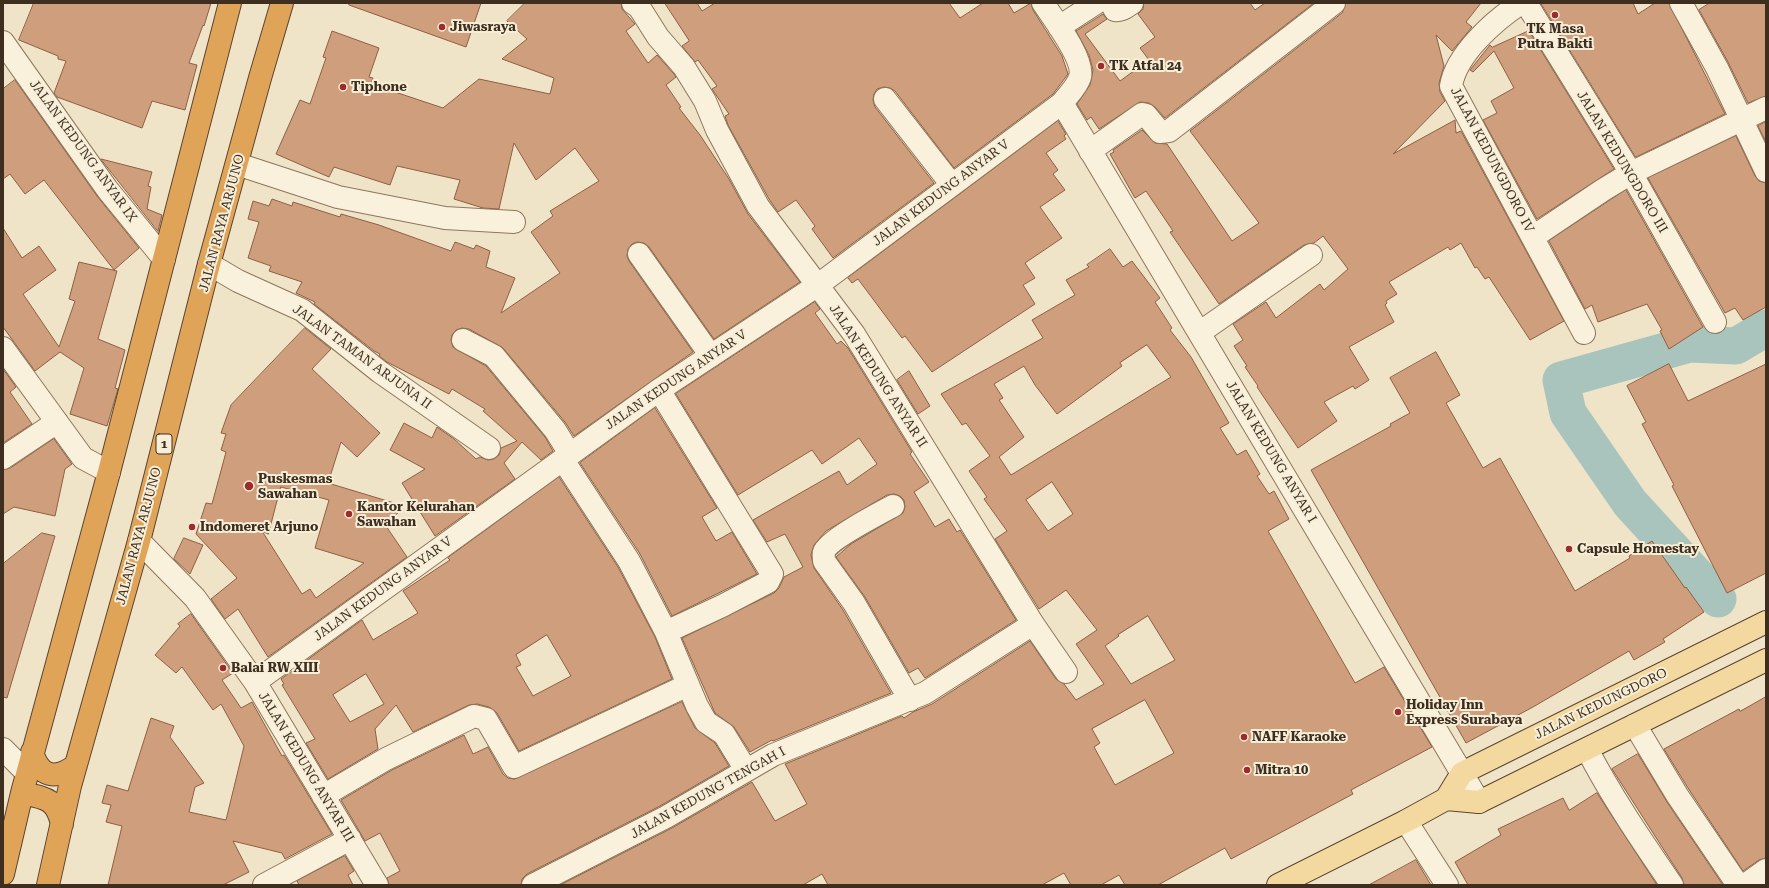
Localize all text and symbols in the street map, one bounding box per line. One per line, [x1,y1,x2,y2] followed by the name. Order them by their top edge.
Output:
[1550,10,1560,20] marker: TK Masa Putra Bakti
[450,19,516,35] place label: Jiwasraya
[1517,21,1593,52] place label: TK Masa Putra Bakti
[437,22,447,32] marker: Jiwasraya
[1109,58,1182,74] place label: TK Atfal 24
[1096,61,1106,71] marker: TK Atfal 24
[26,77,140,225] street label: JALAN KEDUNG ANYAR IX
[351,79,407,95] place label: Tiphone
[338,82,348,92] marker: Tiphone
[1447,85,1537,235] street label: JALAN KEDUNGDORO IV
[1573,88,1671,236] street label: JALAN KEDUNGDORO III
[870,136,1012,250] street label: JALAN KEDUNG ANYAR V
[196,153,248,293] street label: JALAN RAYA ARJUNO
[290,301,434,413] street label: JALAN TAMAN ARJUNA II
[826,301,930,451] street label: JALAN KEDUNG ANYAR II
[602,327,750,433] street label: JALAN KEDUNG ANYAR V
[1222,378,1320,526] street label: JALAN KEDUNG ANYAR I
[156,434,172,454] road number: 1
[113,466,165,606] street label: JALAN RAYA ARJUNO
[258,471,332,502] place label: Puskesmas Sawahan
[243,480,255,492] marker: Puskesmas Sawahan
[357,499,475,530] place label: Kantor Kelurahan Sawahan
[344,509,354,519] marker: Kantor Kelurahan Sawahan
[200,519,318,535] place label: Indomeret Arjuno
[187,522,197,532] marker: Indomeret Arjuno
[311,534,455,644] street label: JALAN KEDUNG ANYAR V
[1577,541,1699,557] place label: Capsule Homestay
[1564,544,1574,554] marker: Capsule Homestay
[231,660,318,676] place label: Balai RW XIII
[218,663,228,673] marker: Balai RW XIII
[1532,665,1670,743] street label: JALAN KEDUNGDORO
[255,689,357,845] street label: JALAN KEDUNG ANYAR III
[1406,697,1522,728] place label: Holiday Inn Express Surabaya
[1393,707,1403,717] marker: Holiday Inn Express Surabaya
[1252,729,1346,745] place label: NAFF Karaoke
[1239,732,1249,742] marker: NAFF Karaoke
[628,744,788,842] street label: JALAN KEDUNG TENGAH I
[1255,762,1308,778] place label: Mitra 10
[1242,765,1252,775] marker: Mitra 10

